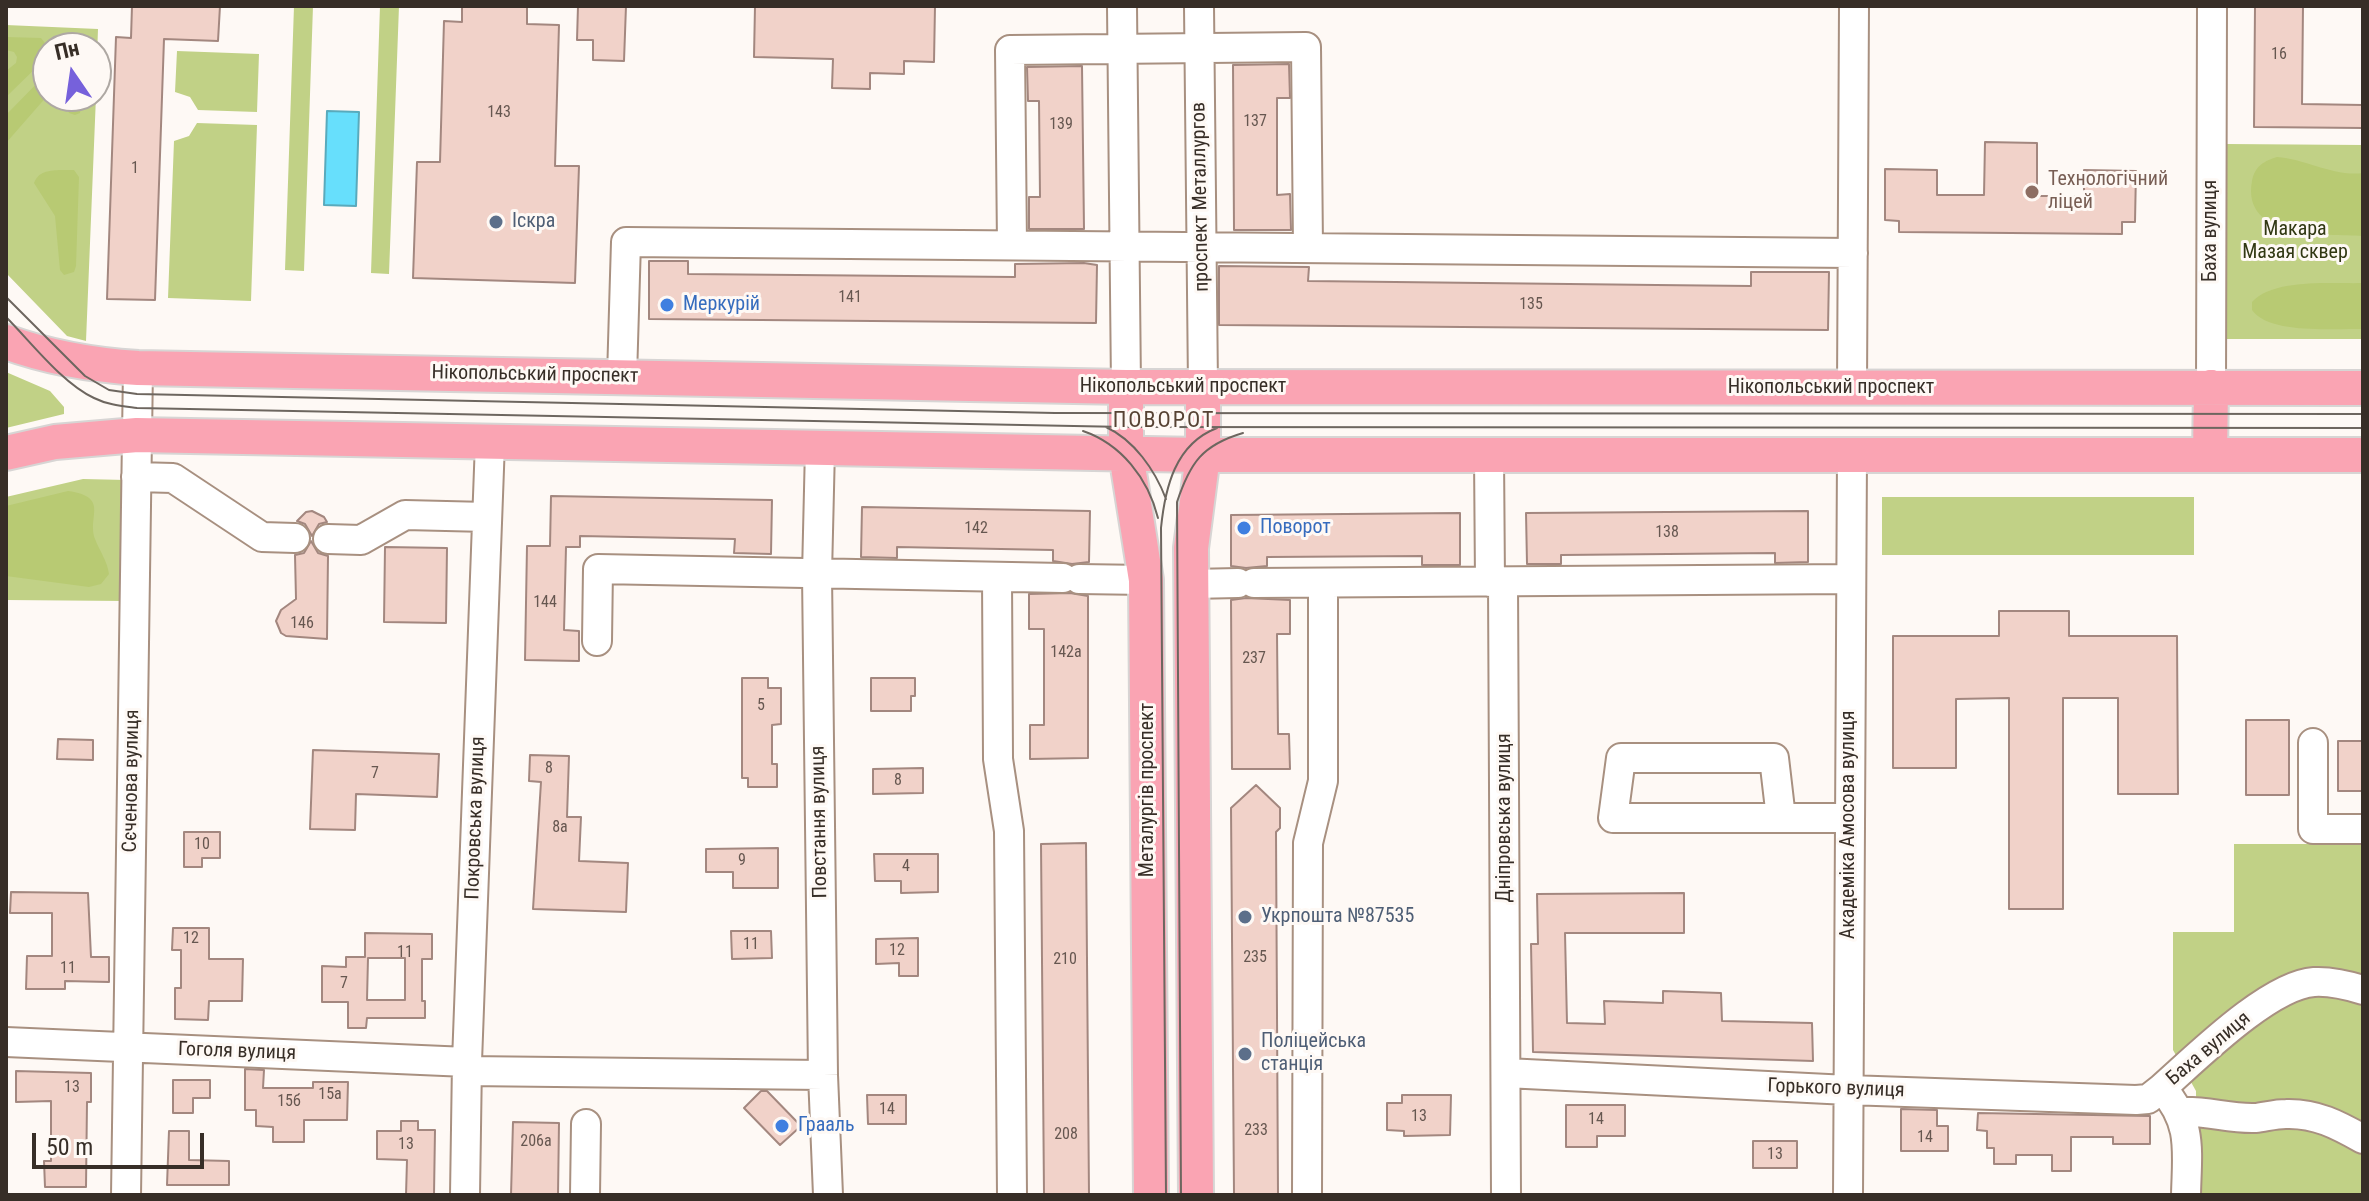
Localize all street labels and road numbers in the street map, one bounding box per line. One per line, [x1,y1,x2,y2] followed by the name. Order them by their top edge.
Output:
[1187,102,1215,292] street label: проспект Металлургов
[2199,180,2223,282] street label: Баха вулиця
[431,361,639,389] street label: Нікопольський проспект
[1080,375,1286,399] street label: Нікопольський проспект
[1728,376,1934,400] street label: Нікопольський проспект
[1136,703,1160,877] street label: Металургів проспект
[119,709,145,853] street label: Сєченова вулиця
[1837,711,1861,939] street label: Академіка Амосова вулиця
[1493,733,1517,903] street label: Дніпровська вулиця
[461,736,491,900] street label: Покровська вулиця
[807,745,833,899] street label: Повстання вулиця
[2162,1007,2256,1091] street label: Баха вулиця
[178,1038,296,1066] street label: Гоголя вулиця
[1767,1075,1905,1103] street label: Горького вулиця

